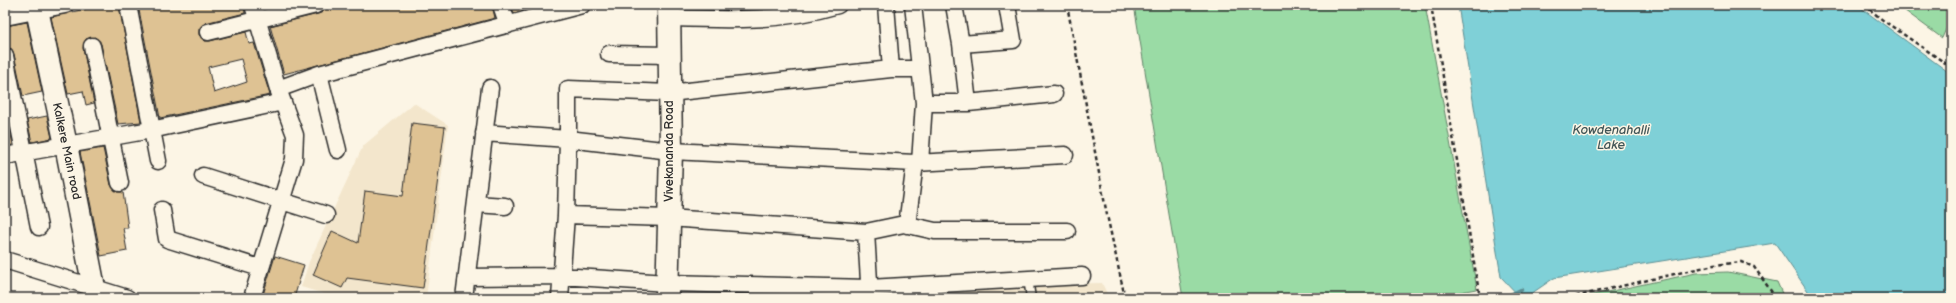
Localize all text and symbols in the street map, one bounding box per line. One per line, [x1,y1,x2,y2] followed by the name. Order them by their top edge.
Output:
[662,100,677,202] street label: Vivekananda Road
[49,101,84,201] street label: Kalkere Main road
[1572,122,1651,153] water label: Kowdenahalli Lake

